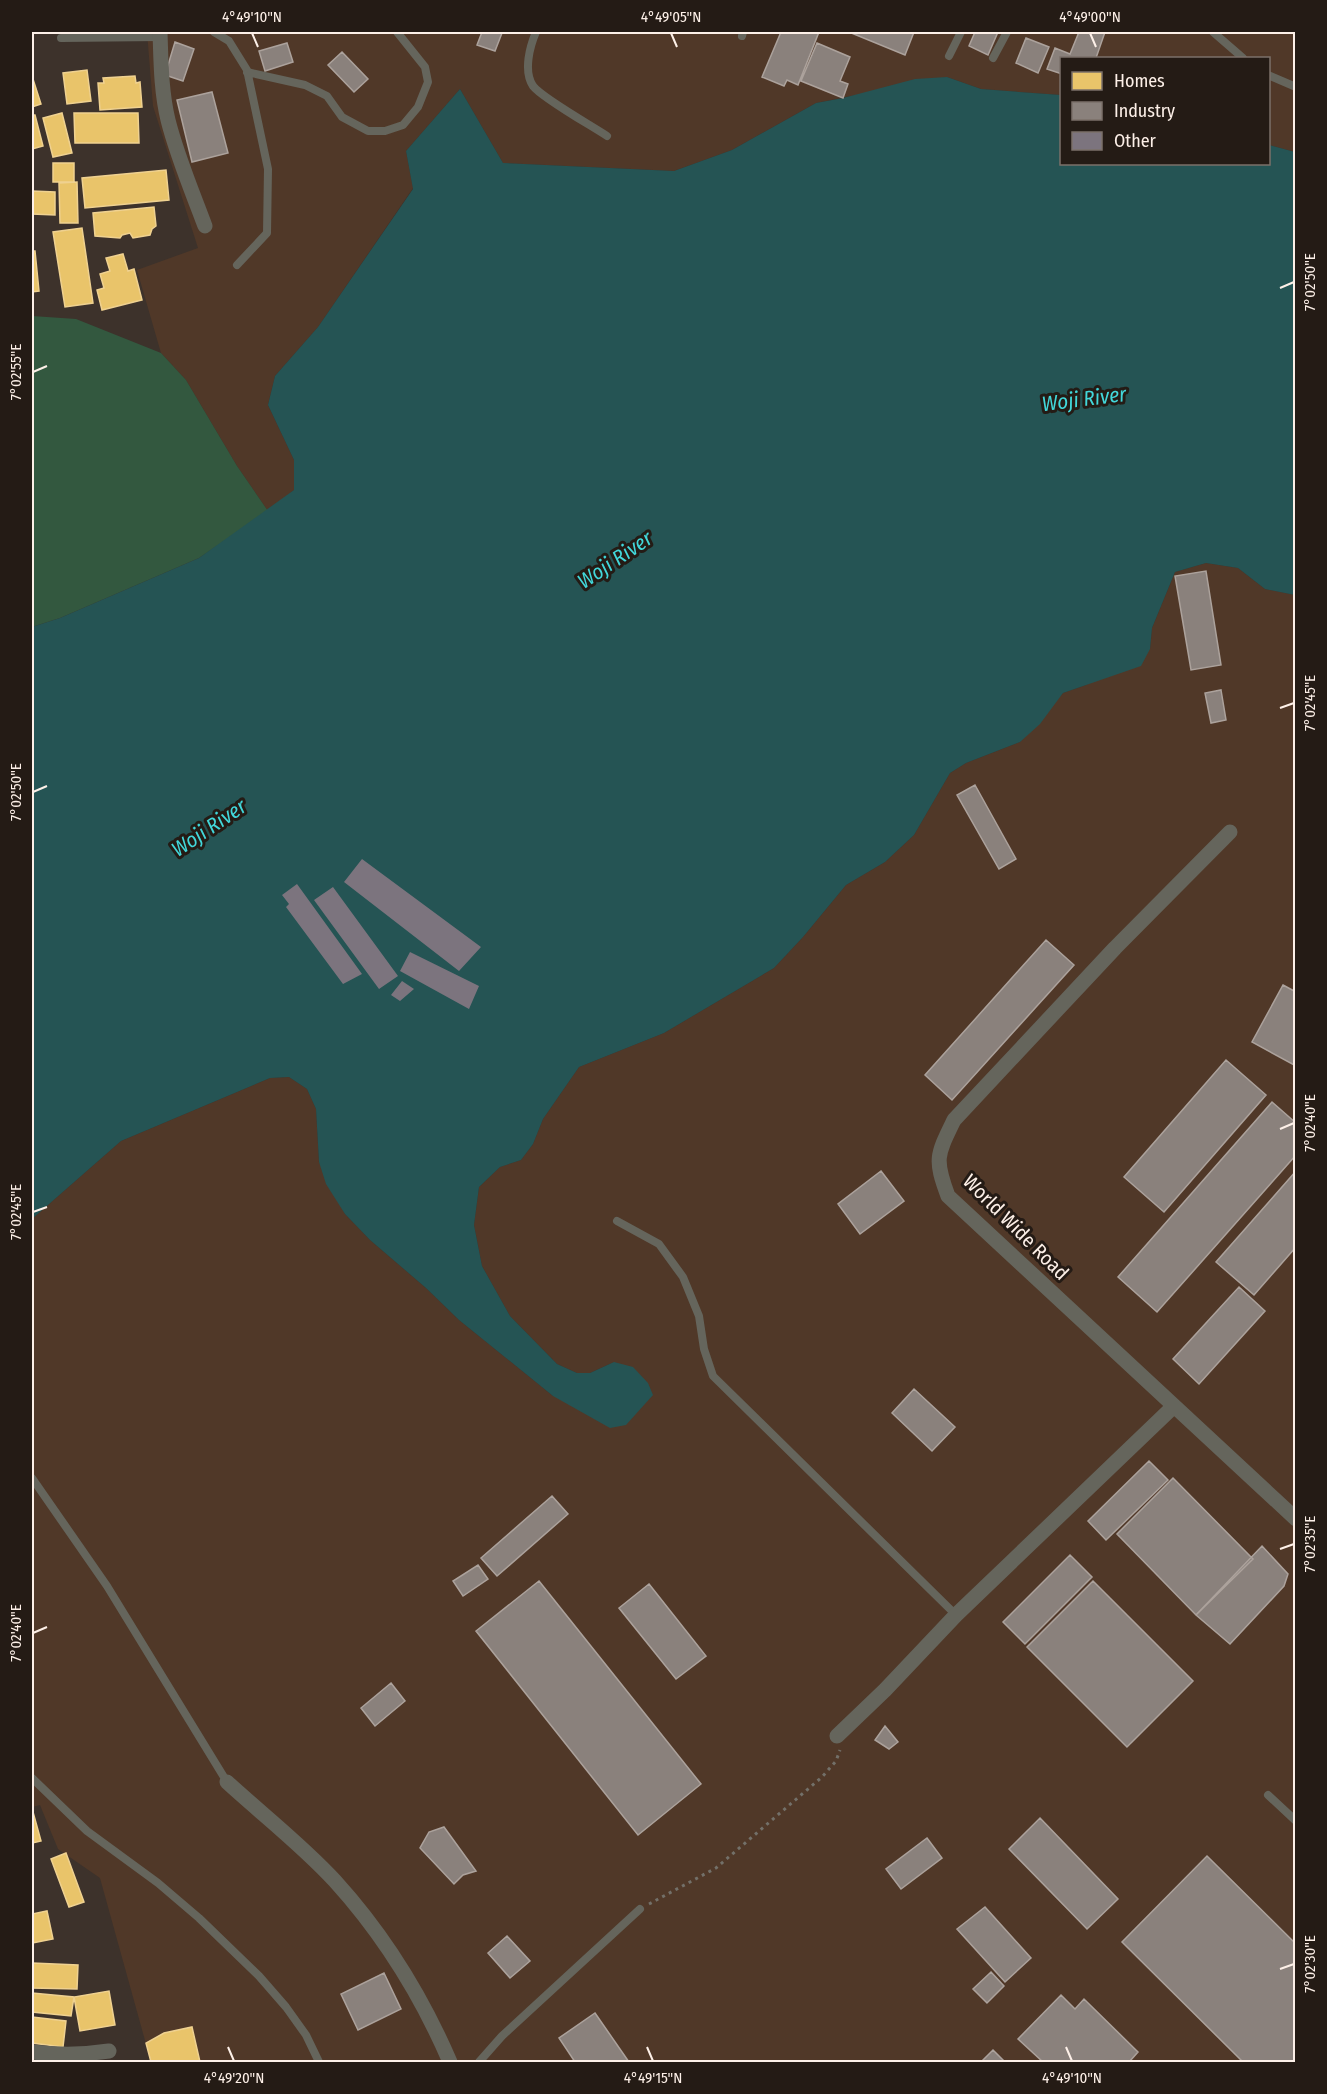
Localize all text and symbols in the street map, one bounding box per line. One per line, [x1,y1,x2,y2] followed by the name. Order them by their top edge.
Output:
[222,8,282,26] text: 4°49'10"N
[641,8,701,26] text: 4°49'05"N
[1059,8,1121,26] text: 4°49'00"N
[1060,57,1270,165] legend
[1114,70,1165,92] text: Homes
[1114,100,1175,122] text: Industry
[1114,130,1157,152] text: Other
[1301,253,1319,311] text: 7°02'50"E
[7,344,25,400] text: 7°02'55"E
[1040,381,1128,417] water label: Woji River
[573,525,658,595] water label: Woji River
[1301,675,1319,731] text: 7°02'45"E
[7,763,25,821] text: 7°02'50"E
[167,793,252,863] water label: Woji River
[1301,1094,1319,1152] text: 7°02'40"E
[958,1169,1074,1285] street label: World Wide Road
[7,1184,25,1240] text: 7°02'45"E
[1301,1516,1319,1572] text: 7°02'35"E
[7,1604,25,1662] text: 7°02'40"E
[1301,1935,1319,1993] text: 7°02'30"E
[204,2069,264,2087] text: 4°49'20"N
[624,2069,682,2087] text: 4°49'15"N
[1042,2069,1102,2087] text: 4°49'10"N

